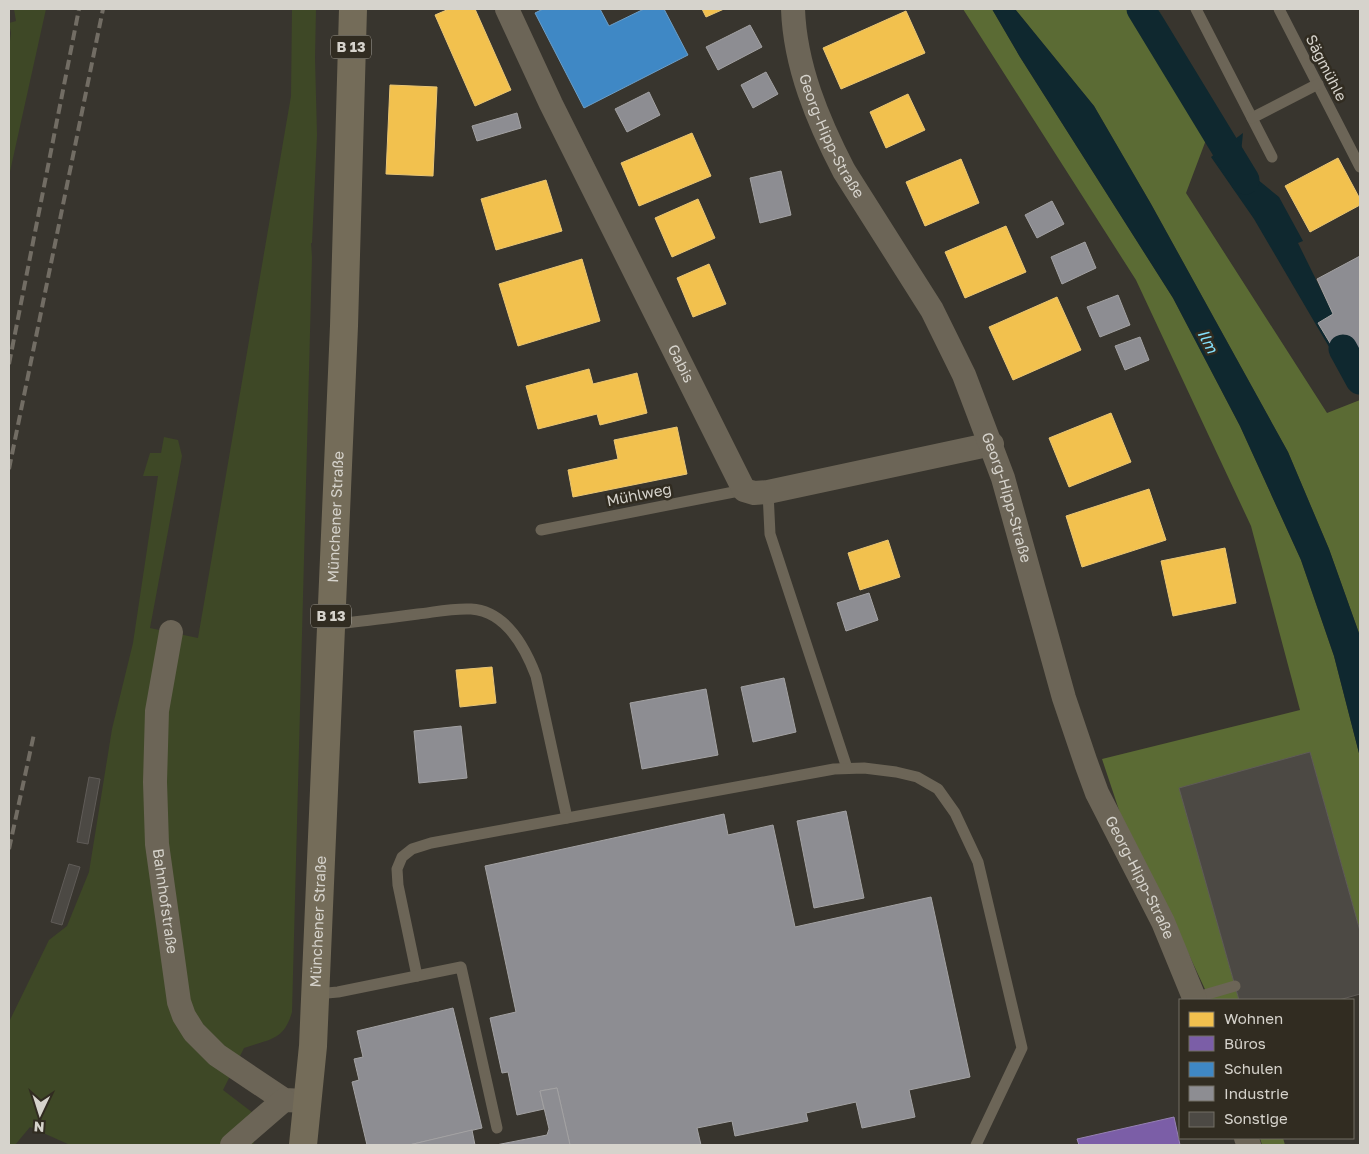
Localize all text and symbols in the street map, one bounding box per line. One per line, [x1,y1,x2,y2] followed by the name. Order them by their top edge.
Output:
[1302,31,1351,104] street label: Sägmühle
[331,36,371,58] road number: B 13
[796,71,869,201] street label: Georg-Hipp-Straße
[1193,326,1223,357] water label: Ilm
[665,341,699,385] street label: Gabis
[978,430,1036,565] street label: Georg-Hipp-Straße
[323,450,347,583] street label: Münchener Straße
[605,479,673,509] street label: Mühlweg
[311,604,351,628] road number: B 13
[1102,813,1179,942] street label: Georg-Hipp-Straße
[150,847,182,955] street label: Bahnhofstraße
[306,855,329,988] street label: Münchener Straße
[1179,999,1354,1139] legend
[1224,1009,1283,1027] text: Wohnen
[1224,1034,1266,1052] text: Büros
[1224,1059,1283,1077] text: Schulen
[1224,1084,1289,1102] text: Industrie
[15,1089,65,1139] north arrow
[1224,1109,1288,1127] text: Sonstige
[33,1119,45,1136] text: N

